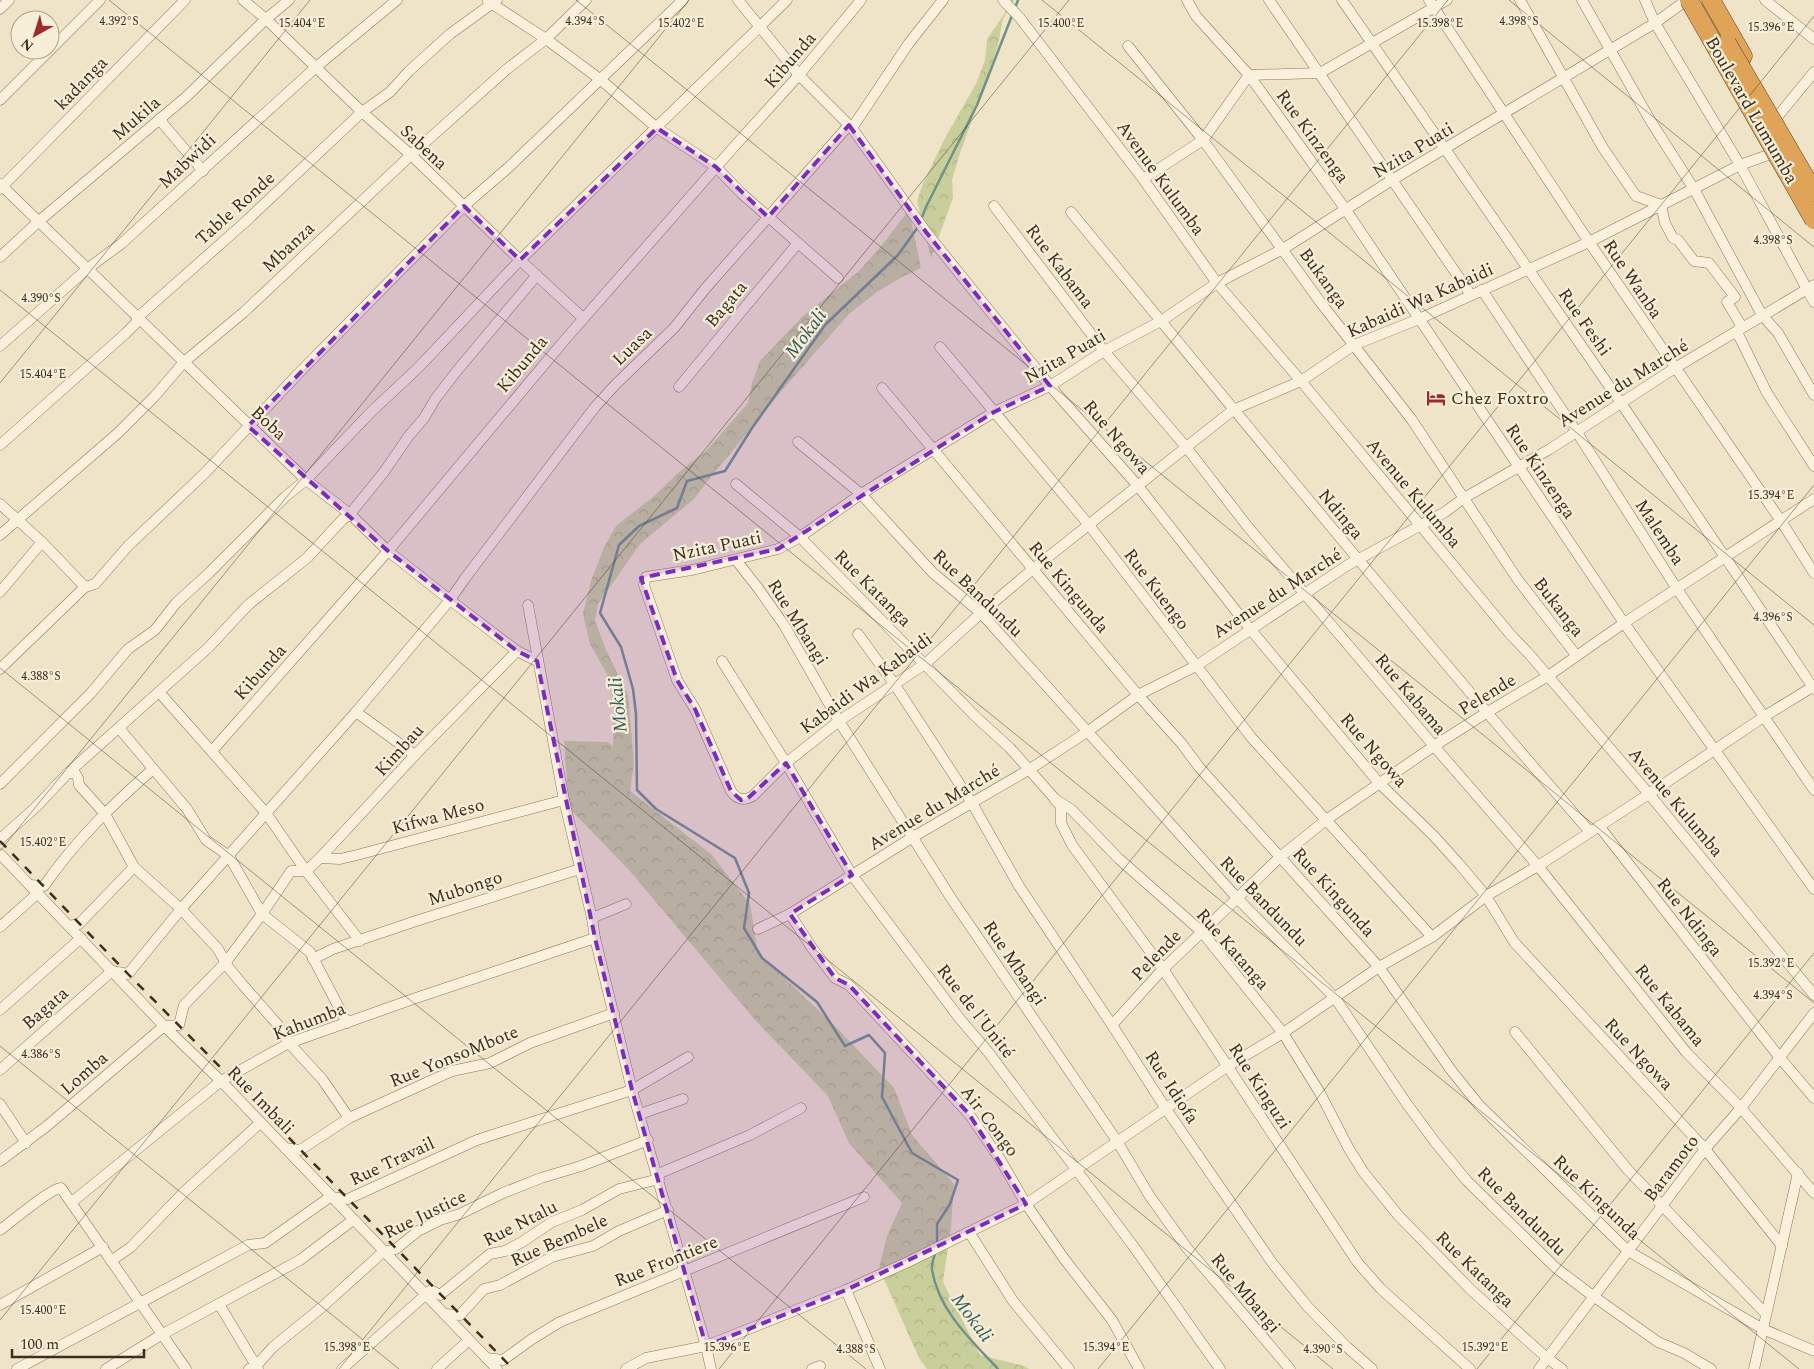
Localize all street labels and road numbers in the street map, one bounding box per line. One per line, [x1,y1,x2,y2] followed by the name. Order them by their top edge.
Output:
[758,26,823,95] street label: Kibunda
[1698,31,1805,189] street label: Boulevard Lumumba
[49,50,114,117] street label: kadanga
[1269,84,1356,189] street label: Rue Kinzenga
[106,89,167,147] street label: Mukila
[1110,115,1212,241] street label: Avenue Kulumba
[1367,116,1459,185] street label: Nzita Puati
[394,118,454,177] street label: Sabena
[152,127,222,195] street label: Mabwidi
[189,165,281,252] street label: Table Ronde
[256,216,321,279] street label: Mbanza
[1019,218,1100,314] street label: Rue Kabama
[1596,234,1669,325] street label: Rue Wanba
[1292,242,1355,314] street label: Bukanga
[1342,256,1498,345] street label: Kabaidi Wa Kabaidi
[699,275,754,334] street label: Bagata
[1551,283,1618,362] street label: Rue Feshi
[606,320,659,372] street label: Luasa
[1019,322,1111,391] street label: Nzita Puati
[490,329,555,399] street label: Kibunda
[1553,332,1694,435] street label: Avenue du Marché
[1076,394,1157,481] street label: Rue Ngowa
[245,400,293,447] street label: Boba
[1499,418,1583,525] street label: Rue Kinzenga
[1360,433,1468,554] street label: Avenue Kulumba
[1311,483,1370,546] street label: Ndinga
[1628,494,1691,571] street label: Malemba
[670,524,764,569] street label: Nzita Puati
[1022,535,1115,640] street label: Rue Kingunda
[1207,541,1348,645] street label: Avenue du Marché
[828,543,918,634] street label: Rue Katanga
[926,543,1029,644] street label: Rue Bandundu
[1117,543,1196,636] street label: Rue Kuengo
[1527,572,1591,643] street label: Bukanga
[760,574,835,671] street label: Rue Mbangi
[794,626,938,741] street label: Kabaidi Wa Kabaidi
[228,638,293,707] street label: Kibunda
[1368,647,1453,741] street label: Rue Kabama
[1453,667,1521,722] street label: Pelende
[1333,707,1414,794] street label: Rue Ngowa
[368,718,430,783] street label: Kimbau
[1622,742,1730,863] street label: Avenue Kulumba
[863,757,1006,858] street label: Avenue du Marché
[389,791,487,842] street label: Kifwa Meso
[1286,841,1382,944] street label: Rue Kingunda
[1213,850,1314,953] street label: Rue Bandundu
[424,864,506,913] street label: Mubongo
[1650,872,1729,963] street label: Rue Ndinga
[1189,903,1276,996] street label: Rue Katanga
[976,915,1053,1011] street label: Rue Mbangi
[1125,923,1188,987] street label: Pelende
[930,958,1021,1065] street label: Rue de l'Unité
[1628,958,1712,1053] street label: Rue Kabama
[16,980,75,1036] street label: Bagata
[269,995,350,1048] street label: Kahumba
[1598,1012,1680,1097] street label: Rue Ngowa
[386,1018,523,1095] street label: Rue YonsoMbote
[1222,1038,1298,1135] street label: Rue Kinguzi
[55,1045,114,1102] street label: Lomba
[1138,1045,1206,1129] street label: Rue Idiofa
[221,1060,301,1141] street label: Rue Imbali
[954,1080,1025,1163] street label: Air Congo
[1637,1129,1706,1208] street label: Baramoto
[345,1130,439,1193] street label: Rue Travail
[1547,1148,1647,1247] street label: Rue Kingunda
[1471,1160,1573,1262] street label: Rue Bandundu
[379,1183,471,1246] street label: Rue Justice
[478,1193,562,1254] street label: Rue Ntalu
[506,1207,612,1274] street label: Rue Bembele
[1429,1225,1520,1314] street label: Rue Katanga
[610,1228,722,1295] street label: Rue Frontiere
[1204,1247,1287,1339] street label: Rue Mbangi

